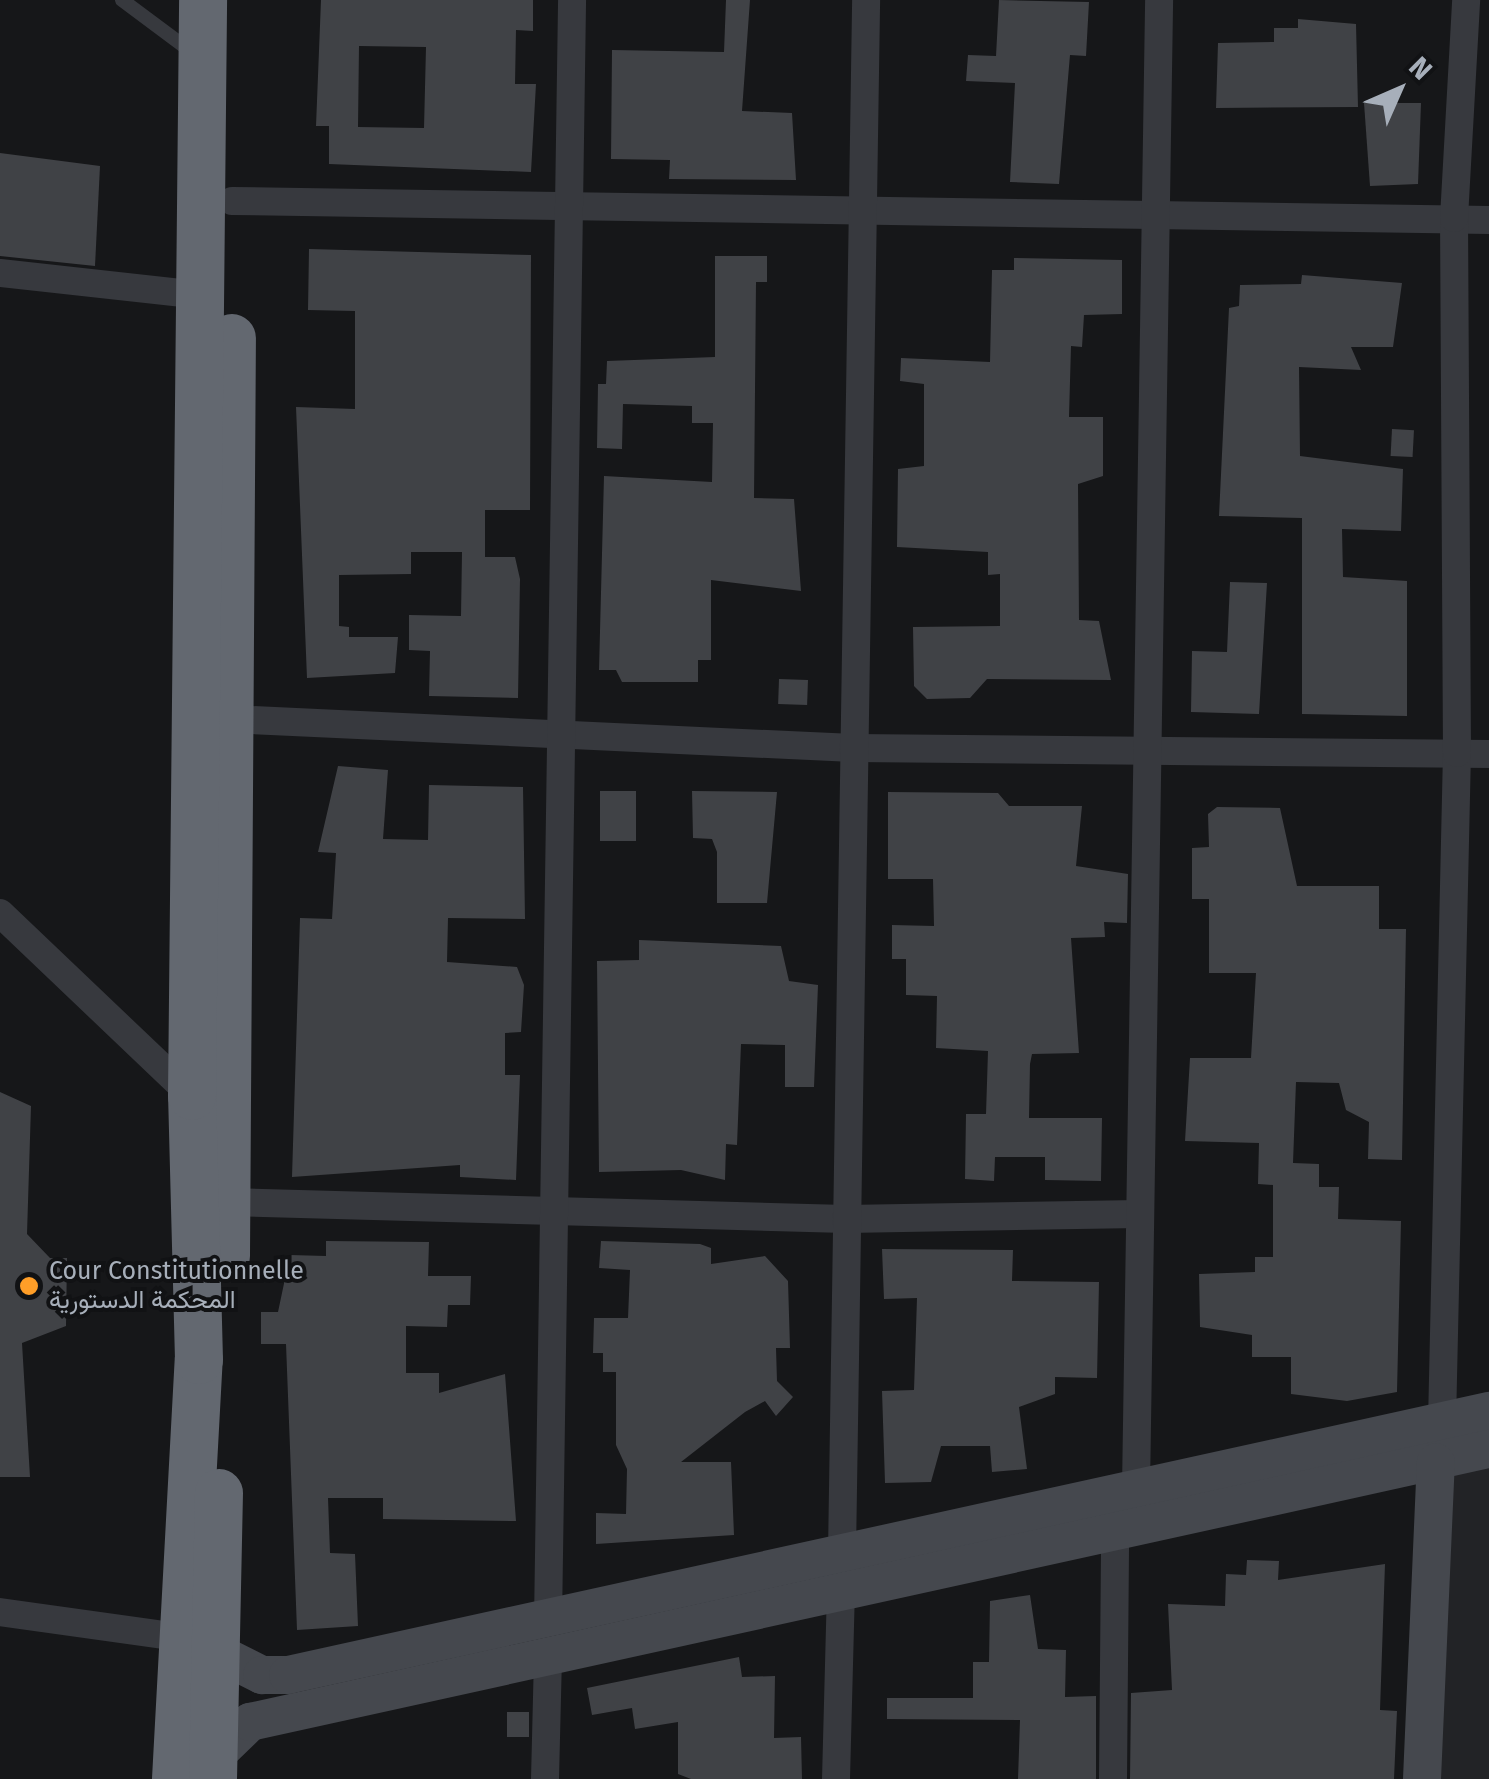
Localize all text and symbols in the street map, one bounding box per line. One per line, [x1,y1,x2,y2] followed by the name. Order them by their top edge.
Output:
[1349,40,1449,140] north arrow
[1402,50,1439,87] text: N
[49,1257,304,1316] place label: Cour Constitutionnelle المحكمة الدستورية
[18,1275,40,1297] marker: Cour Constitutionnelle المحكمة الدستورية

